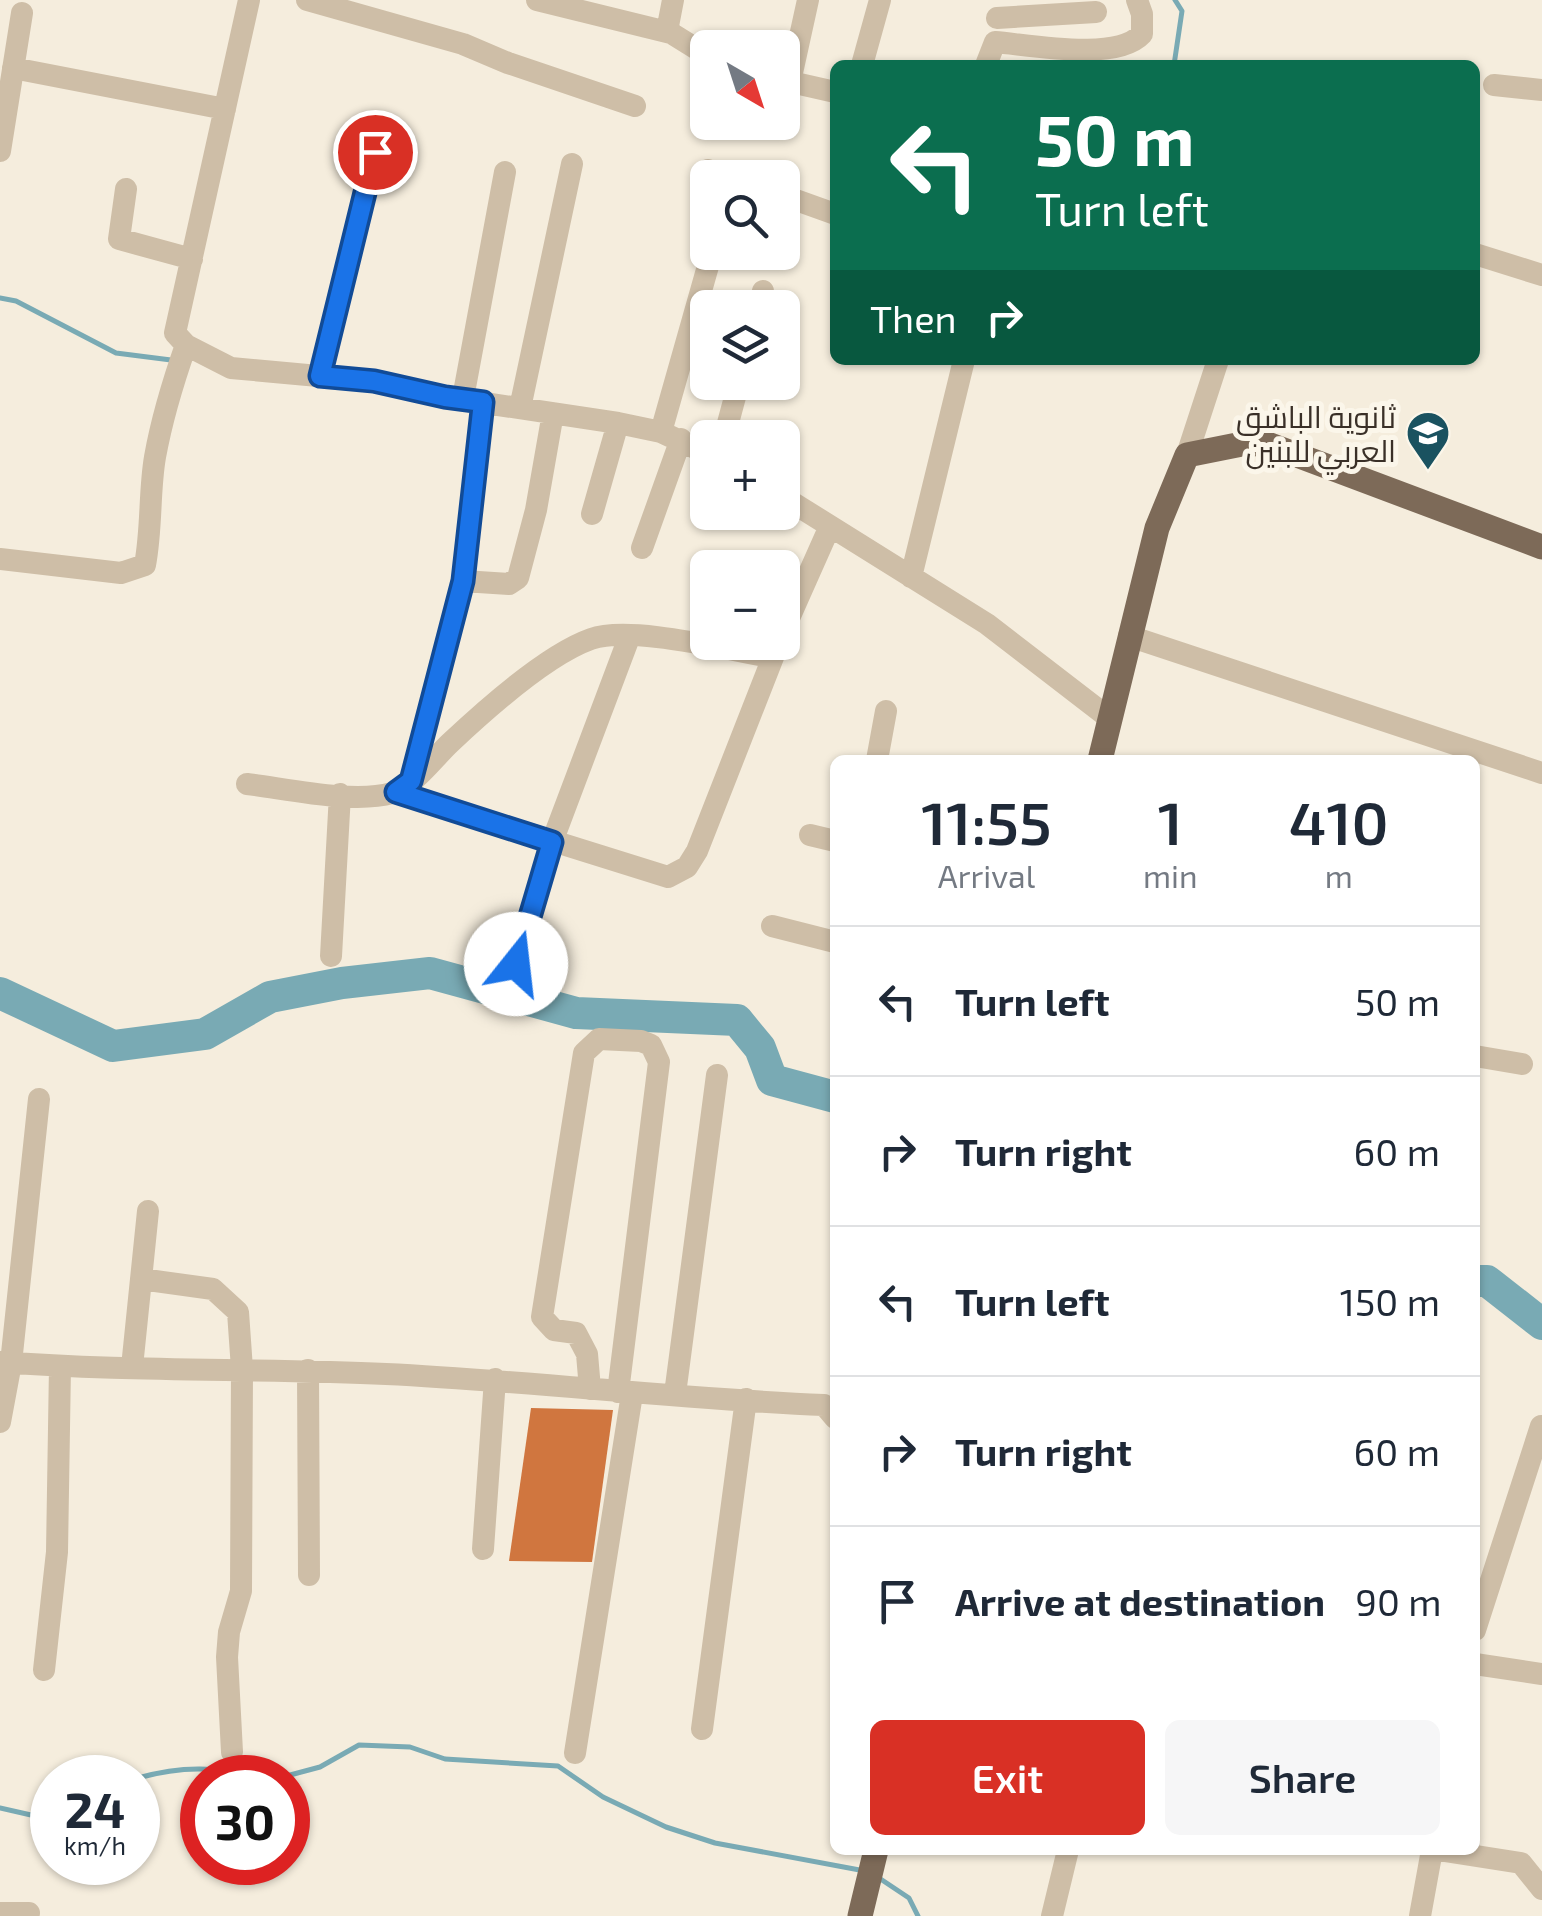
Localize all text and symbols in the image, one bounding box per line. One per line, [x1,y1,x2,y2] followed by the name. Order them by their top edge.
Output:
[690,30,800,140] north arrow
[690,30,800,660] map controls
[1035,96,1195,180] text: 50 m
[870,100,1000,230] icon: left
[333,110,418,195] pin
[348,125,403,180] icon: arrive
[690,160,800,270] button: search
[1035,181,1209,235] text: Turn left
[690,290,800,400] button: layers
[977,290,1032,345] icon: right
[870,295,957,341] text: Then
[1236,398,1396,475] place label: ثانوية الباشق العربي للبنين
[1405,410,1451,471] school or university icon: ثانوية الباشق العربي للبنين
[690,420,800,530] button: +
[690,550,800,660] button: −
[921,785,1052,857] text: 11:55
[1158,785,1183,857] text: 1
[1289,785,1389,857] text: 410
[938,856,1035,894] text: Arrival
[1143,856,1198,894] text: min
[1325,856,1353,894] text: m
[464,912,568,1016] position arrow
[870,974,925,1029] icon: left
[955,978,1110,1024] text: Turn left
[1355,978,1440,1024] text: 50 m
[870,1124,925,1179] icon: right
[955,1128,1132,1174] text: Turn right
[1354,1128,1440,1174] text: 60 m
[870,1274,925,1329] icon: left
[955,1278,1110,1324] text: Turn left
[1340,1278,1440,1324] text: 150 m
[870,1424,925,1479] icon: right
[955,1428,1132,1474] text: Turn right
[1354,1428,1440,1474] text: 60 m
[870,1574,925,1629] icon: arrive
[955,1578,1325,1624] text: Arrive at destination
[1355,1578,1442,1624] text: 90 m
[870,1720,1145,1835] button: Exit
[1165,1720,1440,1835] button: Share
[180,1755,310,1885] speed limit sign: 30
[65,1778,125,1838] text: 24
[64,1830,126,1860] text: km/h

